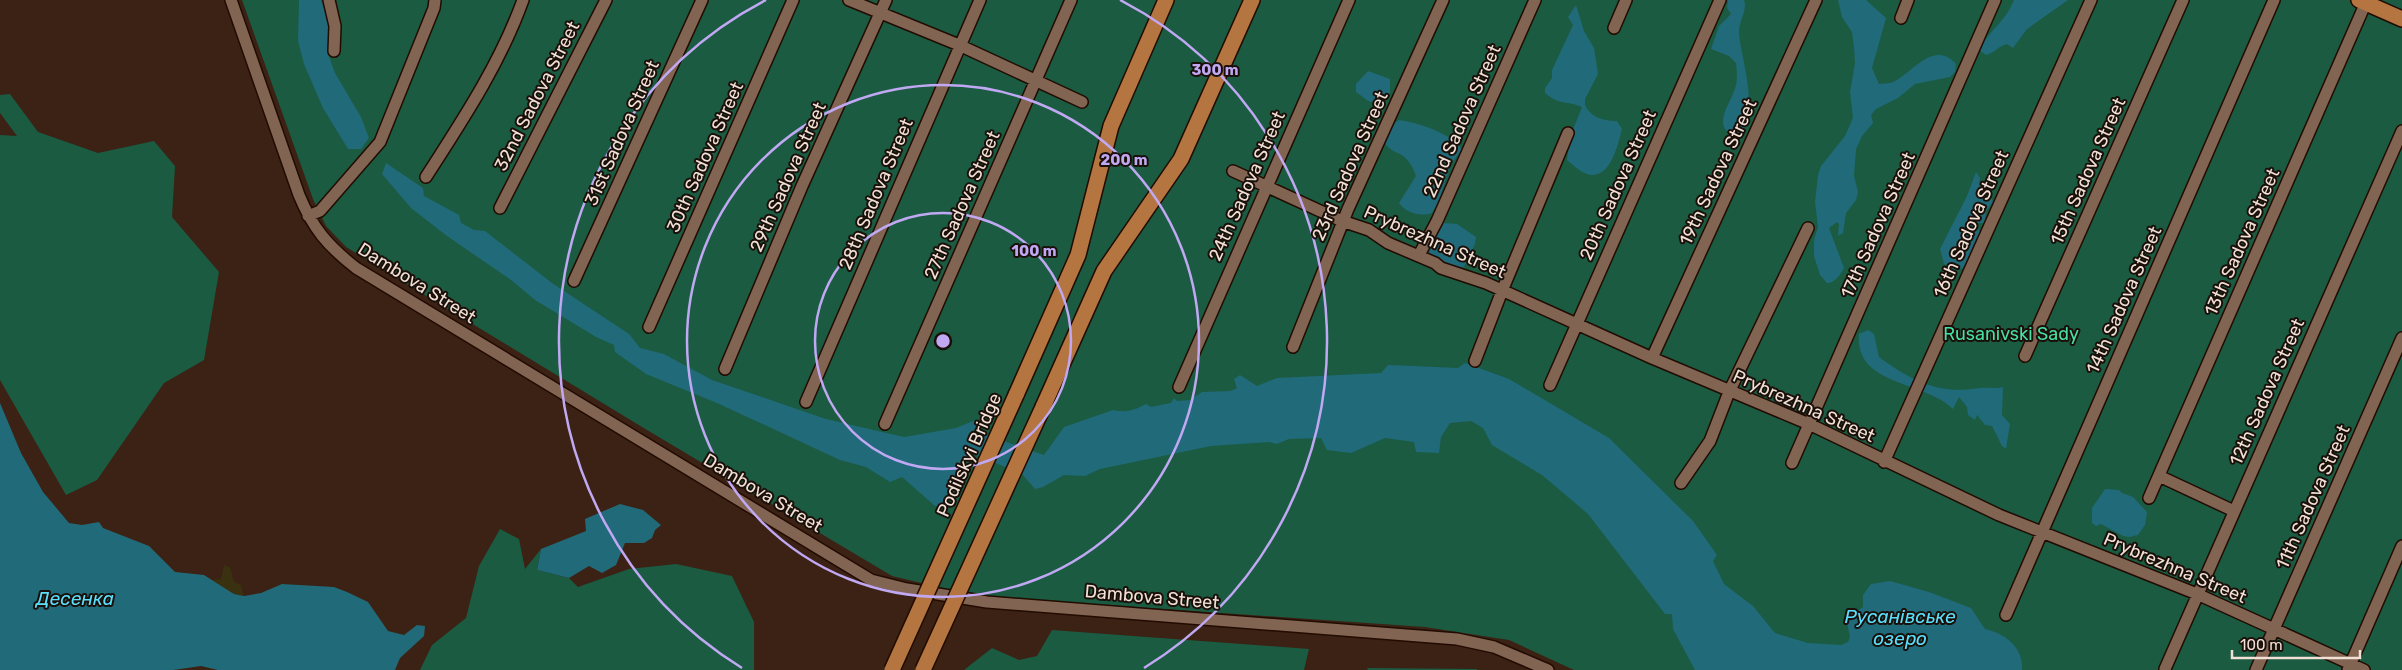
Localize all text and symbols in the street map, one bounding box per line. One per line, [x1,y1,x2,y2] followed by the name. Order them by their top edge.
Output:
[490,17,584,175] street label: 32nd Sadova Street
[1418,41,1506,201] street label: 22nd Sadova Street
[580,57,664,209] street label: 31st Sadova Street
[1191,61,1239,79] text: 300 m
[662,78,748,236] street label: 30th Sadova Street
[1307,88,1393,244] street label: 23rd Sadova Street
[2046,94,2130,248] street label: 15th Sadova Street
[1675,95,1761,249] street label: 19th Sadova Street
[745,99,831,255] street label: 29th Sadova Street
[1575,106,1661,264] street label: 20th Sadova Street
[1204,108,1290,264] street label: 24th Sadova Street
[834,115,918,273] street label: 28th Sadova Street
[919,127,1005,283] street label: 27th Sadova Street
[1929,147,2013,301] street label: 16th Sadova Street
[1836,149,1920,301] street label: 17th Sadova Street
[1100,151,1148,169] text: 200 m
[2200,165,2284,319] street label: 13th Sadova Street
[1361,201,1509,283] street label: Prybrezhna Street
[2082,223,2166,377] street label: 14th Sadova Street
[354,238,480,328] street label: Dambova Street
[1012,242,1056,260] text: 100 m
[2225,315,2309,469] street label: 12th Sadova Street
[1943,323,2079,345] park label: Rusanivski Sady
[934,332,952,350] centre of rings
[1730,365,1878,447] street label: Prybrezhna Street
[932,390,1006,520] street label: Podilskyi Bridge
[2271,421,2355,573] street label: 11th Sadova Street
[699,449,827,537] street label: Dambova Street
[2100,528,2250,608] street label: Prybrezhna Street
[1084,580,1220,614] street label: Dambova Street
[34,587,114,610] water label: Десенка
[1844,605,1956,650] water label: Русанівське озеро
[2232,628,2360,660] scale bar
[2240,636,2282,654] text: 100 m

